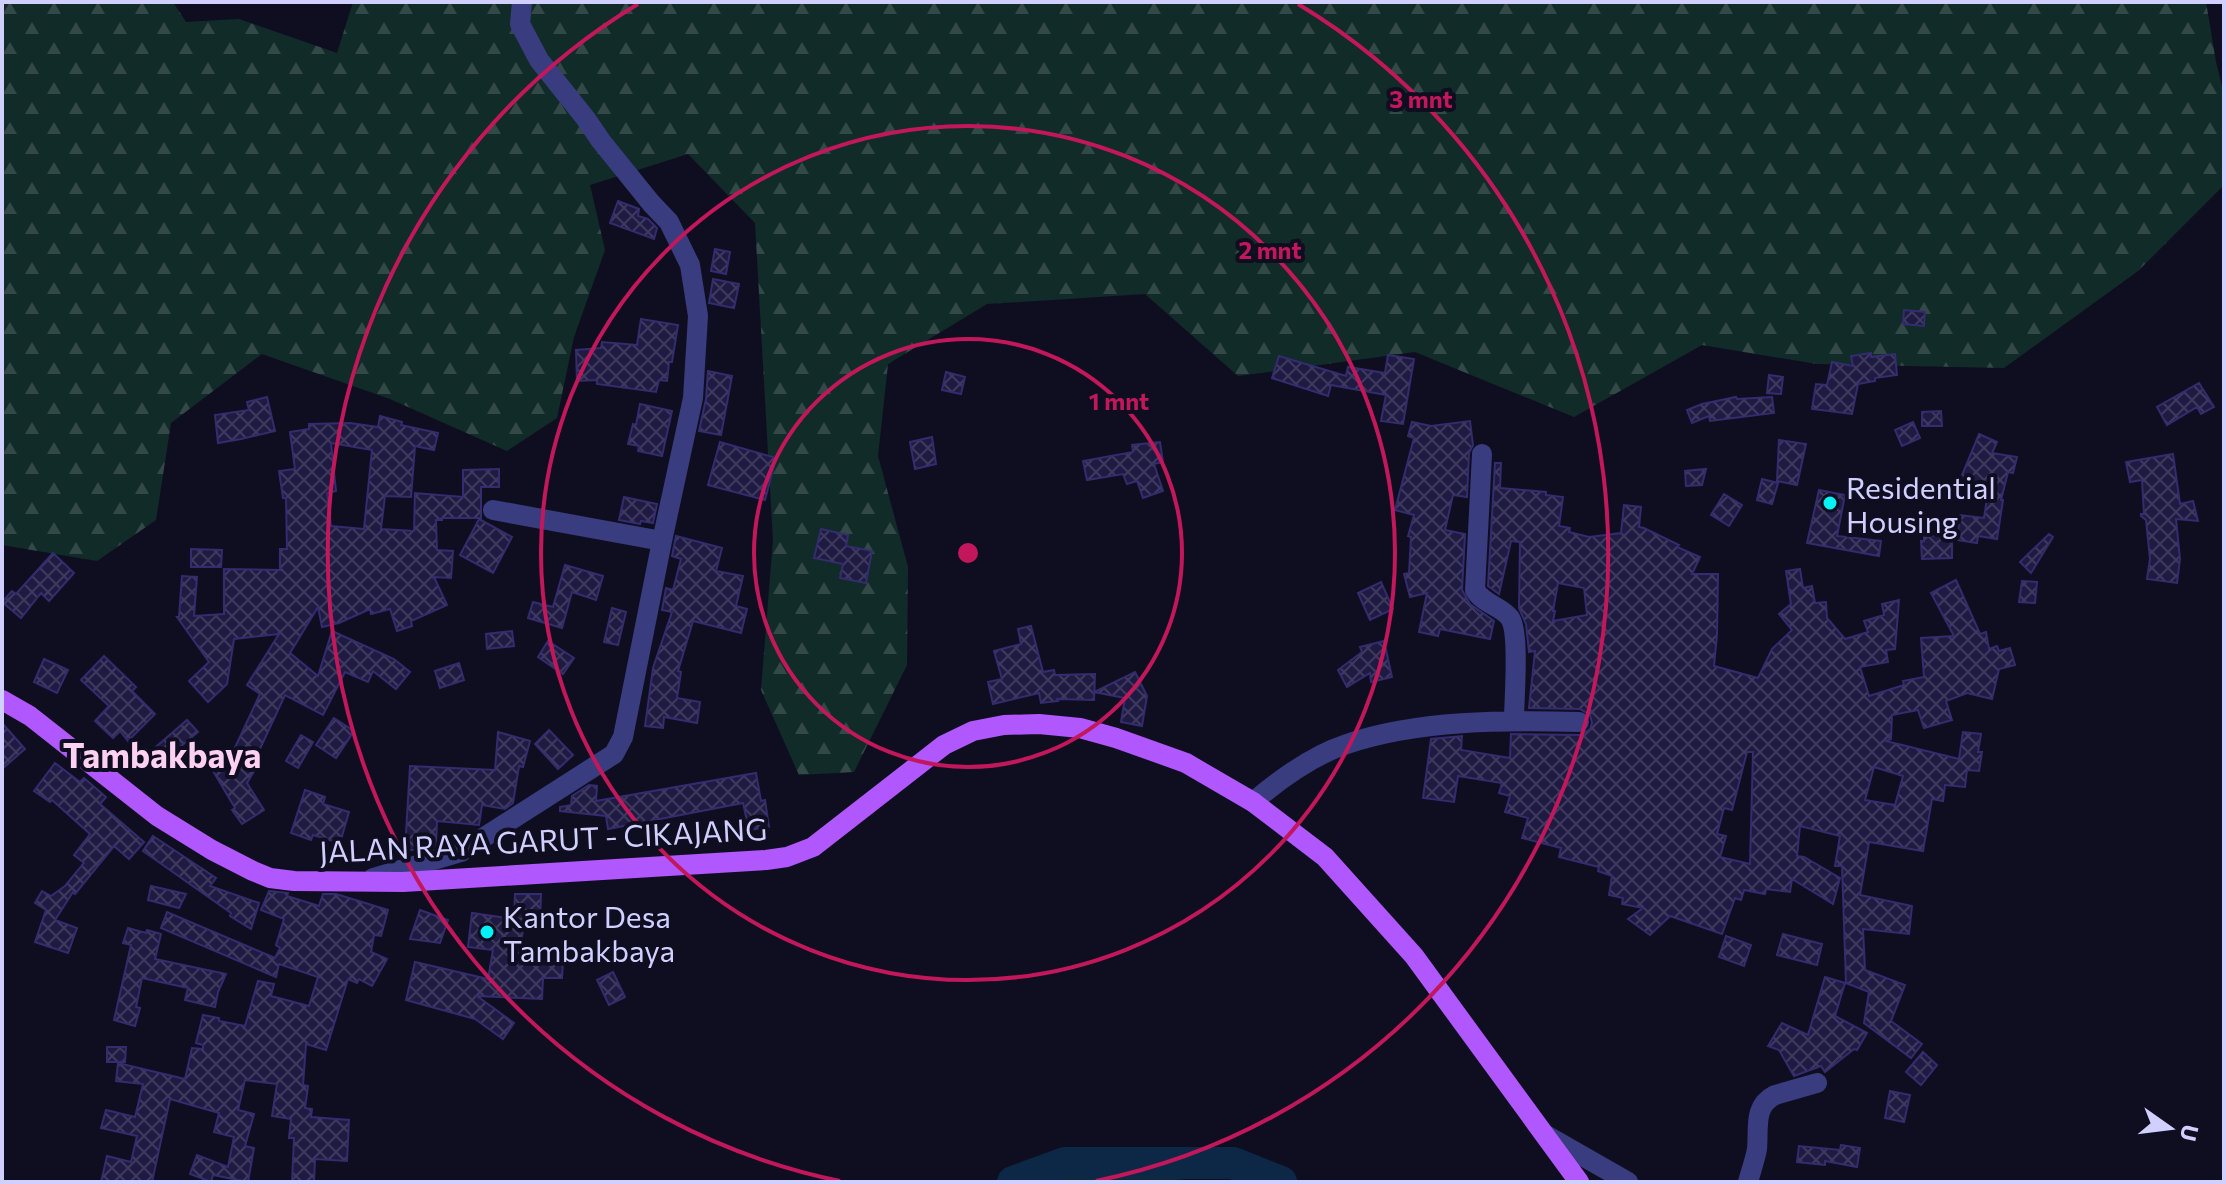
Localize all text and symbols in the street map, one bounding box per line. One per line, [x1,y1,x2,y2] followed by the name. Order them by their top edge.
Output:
[1389,84,1453,113] text: 3 mnt
[1238,235,1302,264] text: 2 mnt
[1089,386,1149,415] text: 1 mnt
[1846,468,1996,539] place label: Residential Housing
[1821,494,1839,512] marker: Residential Housing
[954,539,982,567] centre of rings
[63,733,261,775] district label: Tambakbaya
[318,809,768,869] street label: JALAN RAYA GARUT - CIKAJANG
[503,897,675,968] place label: Kantor Desa Tambakbaya
[478,923,496,941] marker: Kantor Desa Tambakbaya
[2130,1088,2210,1168] north arrow
[2175,1122,2205,1144] text: U

